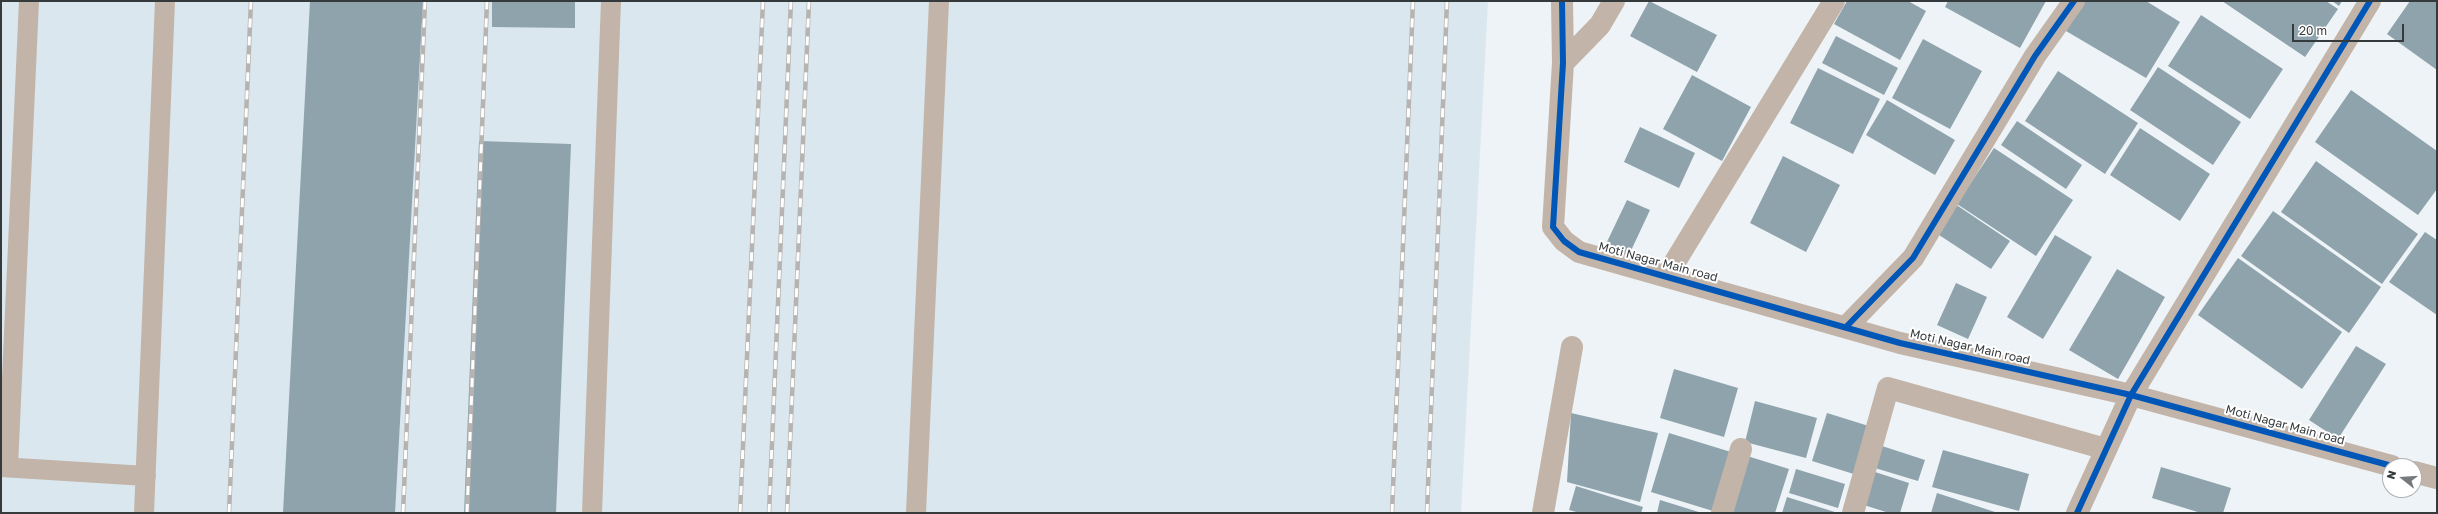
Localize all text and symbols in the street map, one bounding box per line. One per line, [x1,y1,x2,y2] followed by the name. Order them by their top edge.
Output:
[2294,16,2406,42] scale bar
[2299,23,2327,38] text: 20 m
[1597,239,1719,285] street label: Moti Nagar Main road
[1909,326,2031,368] street label: Moti Nagar Main road
[2224,402,2346,448] street label: Moti Nagar Main road
[2382,458,2422,498] north arrow
[2384,469,2398,481] text: N

